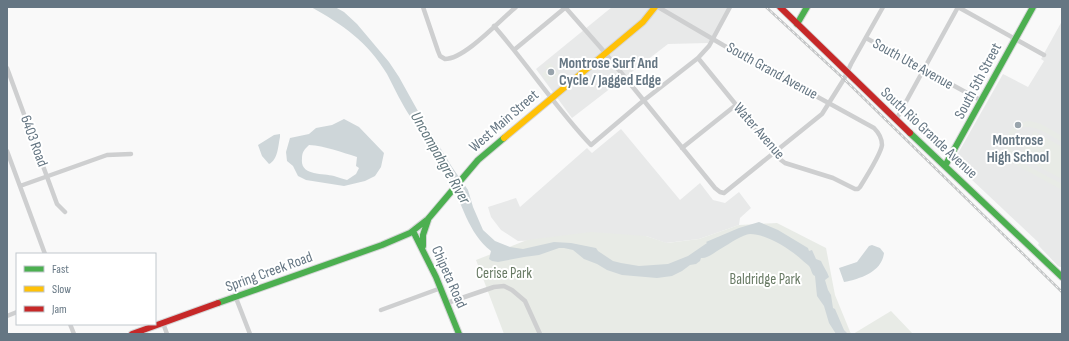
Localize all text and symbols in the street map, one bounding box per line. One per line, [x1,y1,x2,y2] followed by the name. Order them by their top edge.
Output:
[869,34,957,94] street label: South Ute Avenue
[723,38,821,104] street label: South Grand Avenue
[950,39,1006,122] street label: South 5th Street
[559,54,661,90] place label: Montrose Surf And Cycle / Jagged Edge
[546,67,556,77] marker: Montrose Surf And Cycle / Jagged Edge
[877,83,981,183] street label: South Rio Grande Avenue
[465,85,543,156] street label: West Main Street
[729,99,789,163] street label: Water Avenue
[406,109,474,208] water label: Uncompahgre River
[16,113,52,169] street label: 6403 Road
[1013,120,1023,130] marker: Montrose High School
[987,131,1049,167] place label: Montrose High School
[427,243,471,311] street label: Chipeta Road
[223,248,315,296] street label: Spring Creek Road
[16,253,156,325] legend
[52,262,69,277] text: Fast
[476,264,532,283] park label: Cerise Park
[729,270,801,289] park label: Baldridge Park
[52,282,71,297] text: Slow
[51,302,67,317] text: Jam

